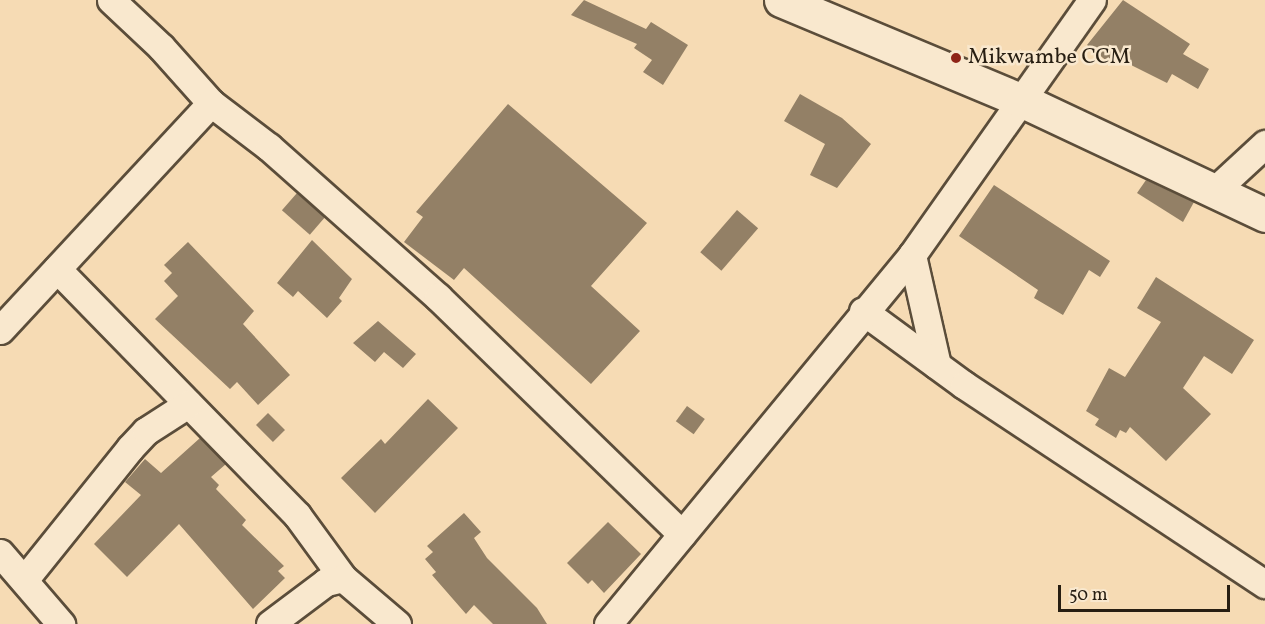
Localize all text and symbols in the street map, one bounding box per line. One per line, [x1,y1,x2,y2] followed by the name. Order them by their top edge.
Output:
[968,45,1130,71] place label: Mikwambe CCM
[949,51,963,65] marker: Mikwambe CCM
[1061,573,1234,611] scale bar
[1069,583,1108,608] text: 50 m

